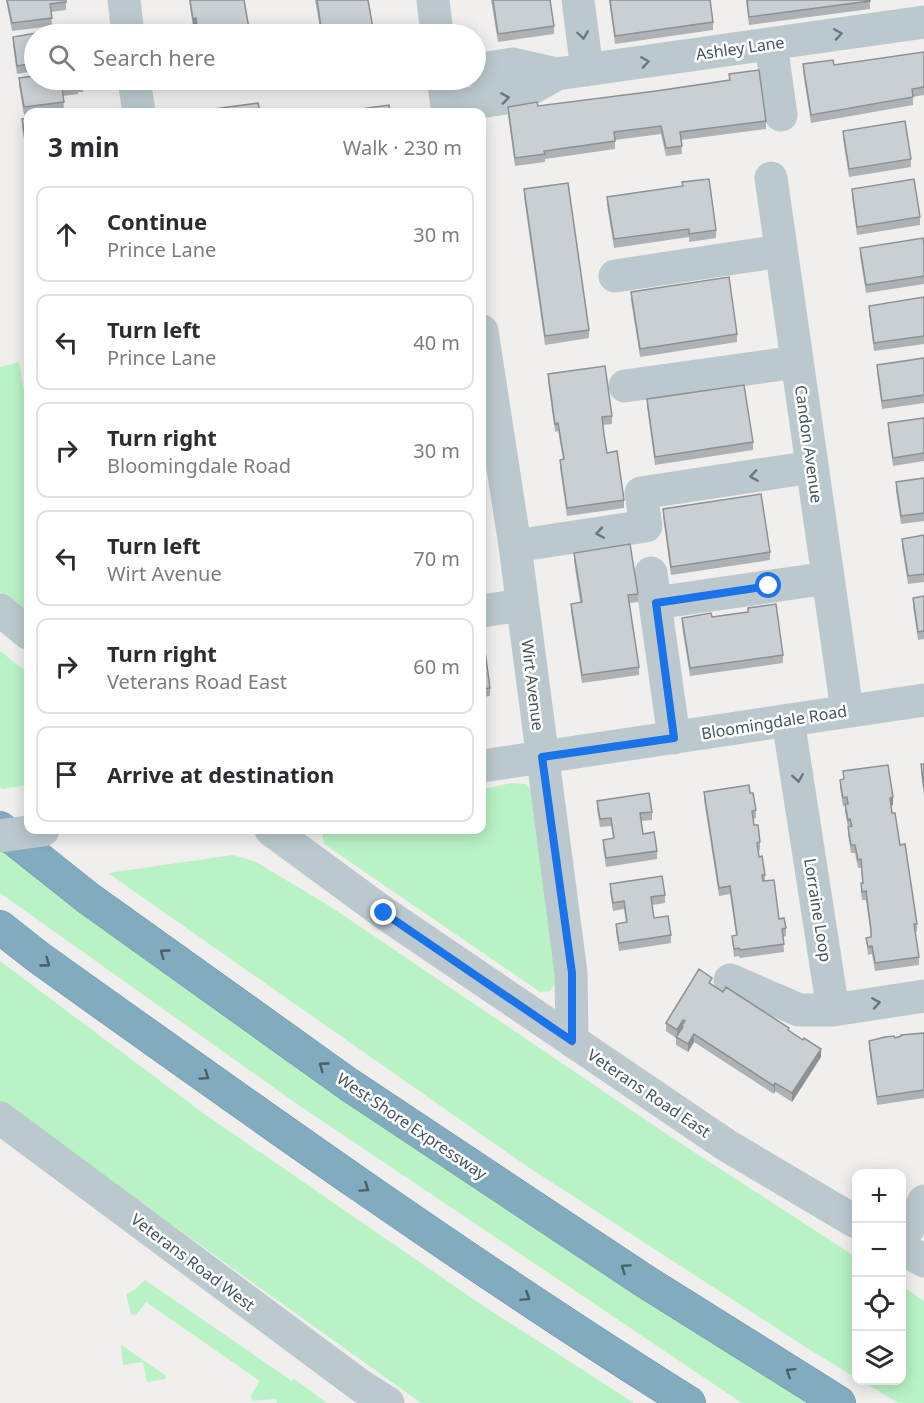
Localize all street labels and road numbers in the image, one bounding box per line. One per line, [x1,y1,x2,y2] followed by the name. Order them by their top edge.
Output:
[694,31,786,65] street label: Ashley Lane
[790,384,828,504] street label: Candon Avenue
[516,638,550,732] street label: Wirt Avenue
[700,700,848,744] street label: Bloomingdale Road
[799,857,837,963] street label: Lorraine Loop
[583,1044,715,1143] street label: Veterans Road East
[333,1068,492,1185] street label: West Shore Expressway
[127,1208,260,1316] street label: Veterans Road West

